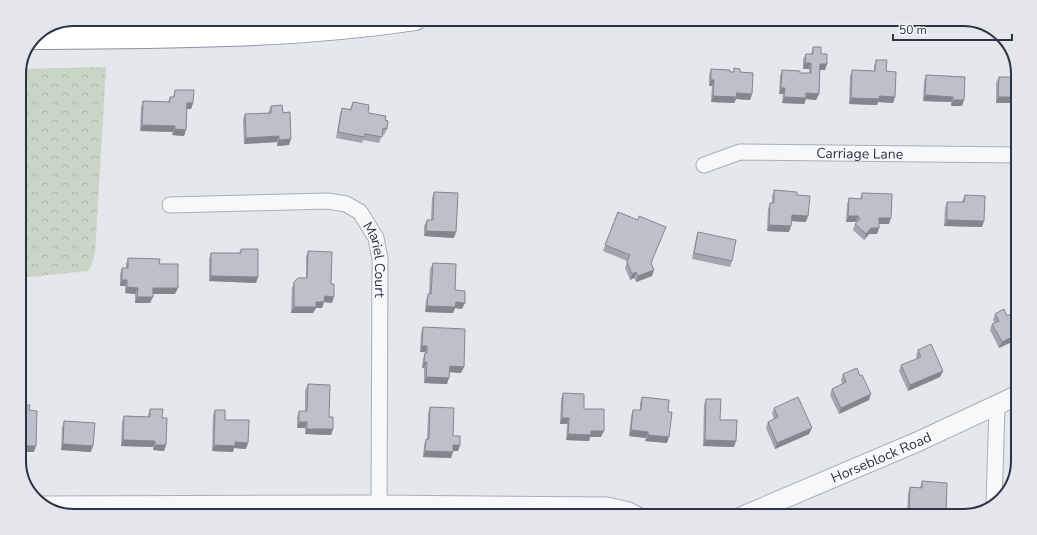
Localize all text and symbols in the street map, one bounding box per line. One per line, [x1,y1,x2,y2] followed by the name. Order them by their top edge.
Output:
[893,16,1012,42] scale bar
[899,22,927,38] text: 50 m
[816,143,903,163] street label: Carriage Lane
[359,218,390,298] street label: Mariel Court
[828,427,934,487] street label: Horseblock Road

